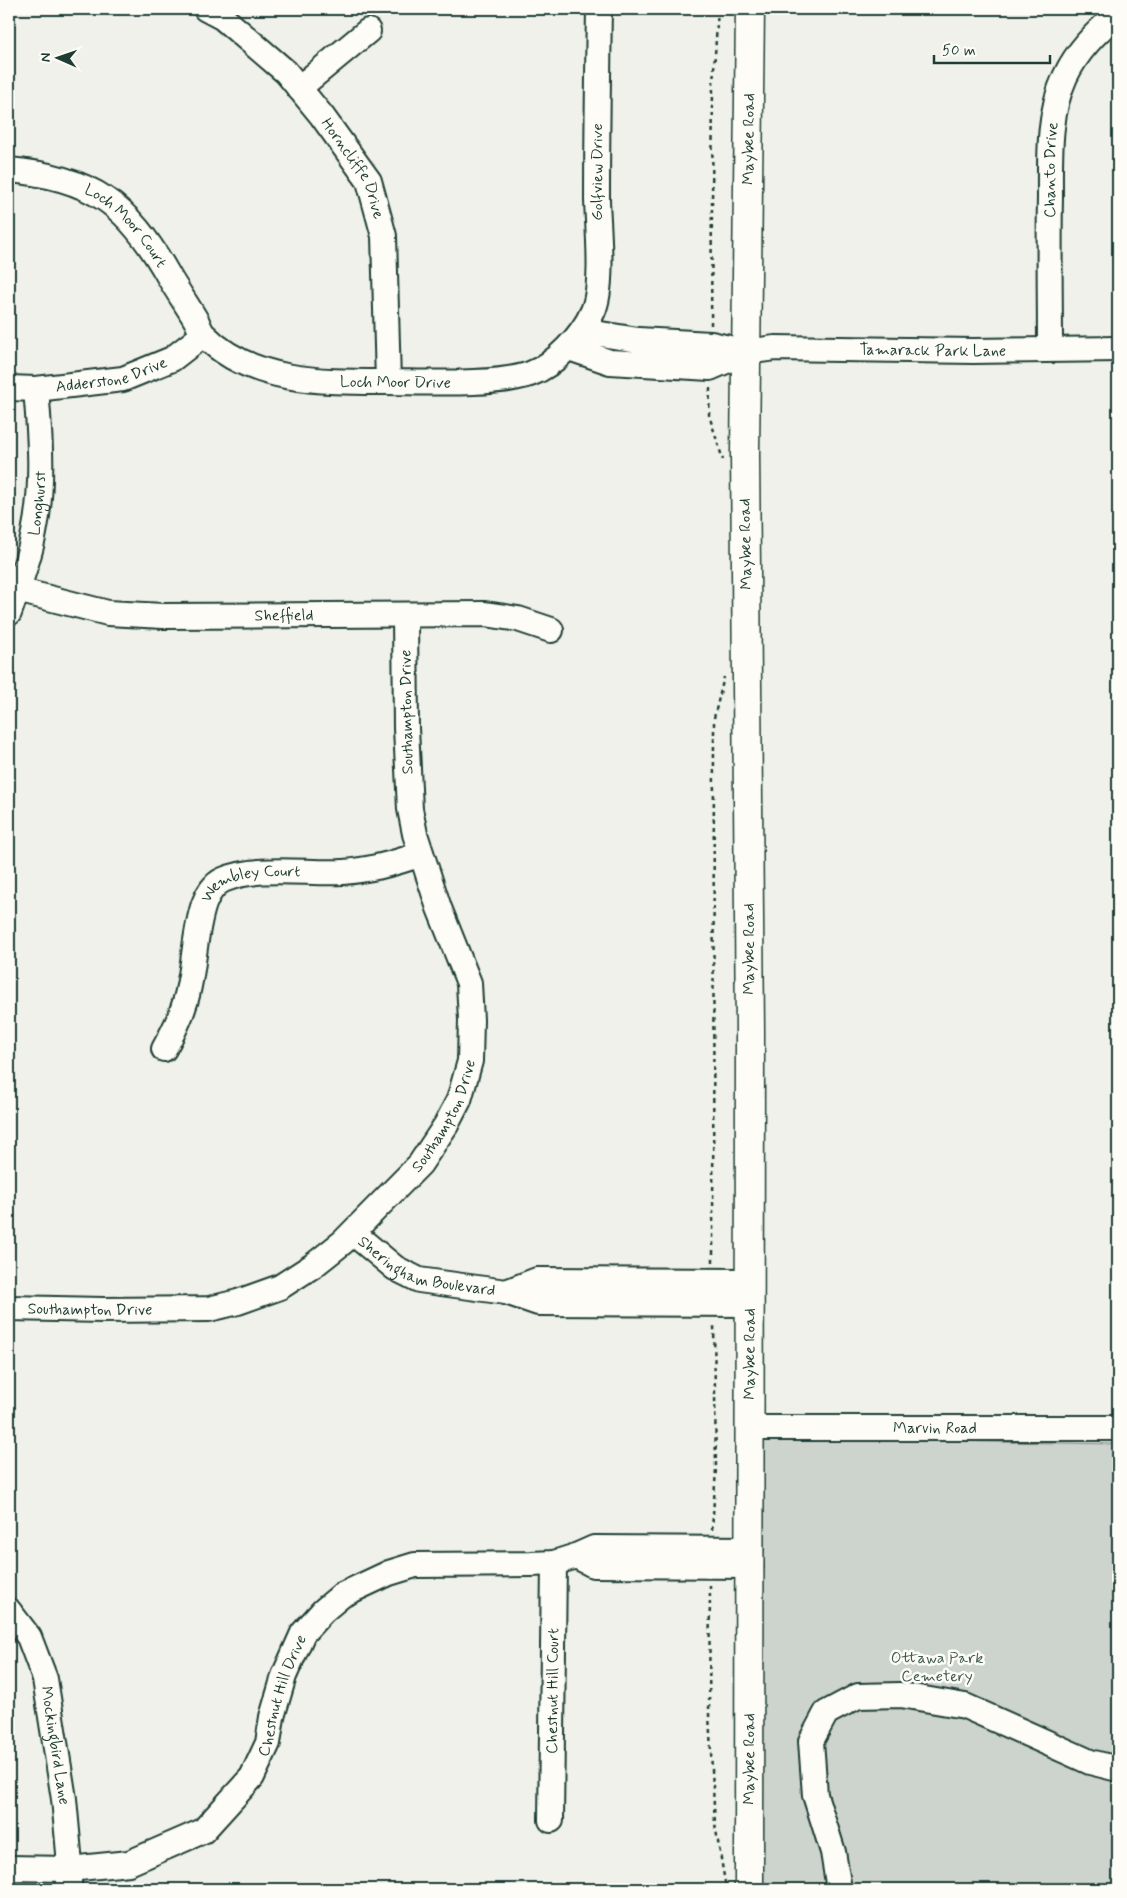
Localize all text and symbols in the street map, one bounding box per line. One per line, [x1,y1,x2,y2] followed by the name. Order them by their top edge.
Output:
[32,32,82,82] north arrow
[934,32,1051,64] scale bar
[942,41,976,61] text: 50 m
[37,53,55,63] text: N
[738,93,760,185] street label: Maybee Road
[316,114,389,222] street label: Horncliffe Drive
[1039,121,1063,218] street label: Chanto Drive
[587,123,608,221] street label: Golfview Drive
[81,179,172,272] street label: Loch Moor Court
[859,339,1006,361] street label: Tamarack Park Lane
[55,352,170,397] street label: Adderstone Drive
[340,371,451,393] street label: Loch Moor Drive
[23,470,51,538] street label: Longhurst
[735,498,757,590] street label: Maybee Road
[254,605,314,626] street label: Sheffield
[395,649,419,775] street label: Southampton Drive
[196,861,301,906] street label: Wembley Court
[739,903,760,995] street label: Maybee Road
[407,1057,480,1177] street label: Southampton Drive
[354,1231,497,1301] street label: Sheringham Boulevard
[27,1298,153,1321] street label: Southampton Drive
[739,1308,760,1400] street label: Maybee Road
[893,1418,977,1439] street label: Marvin Road
[541,1628,564,1754] street label: Chestnut Hill Court
[253,1631,311,1760] street label: Chestnut Hill Drive
[891,1648,983,1687] park label: Ottawa Park Cemetery
[36,1684,75,1806] street label: Mockingbird Lane
[739,1713,760,1805] street label: Maybee Road

